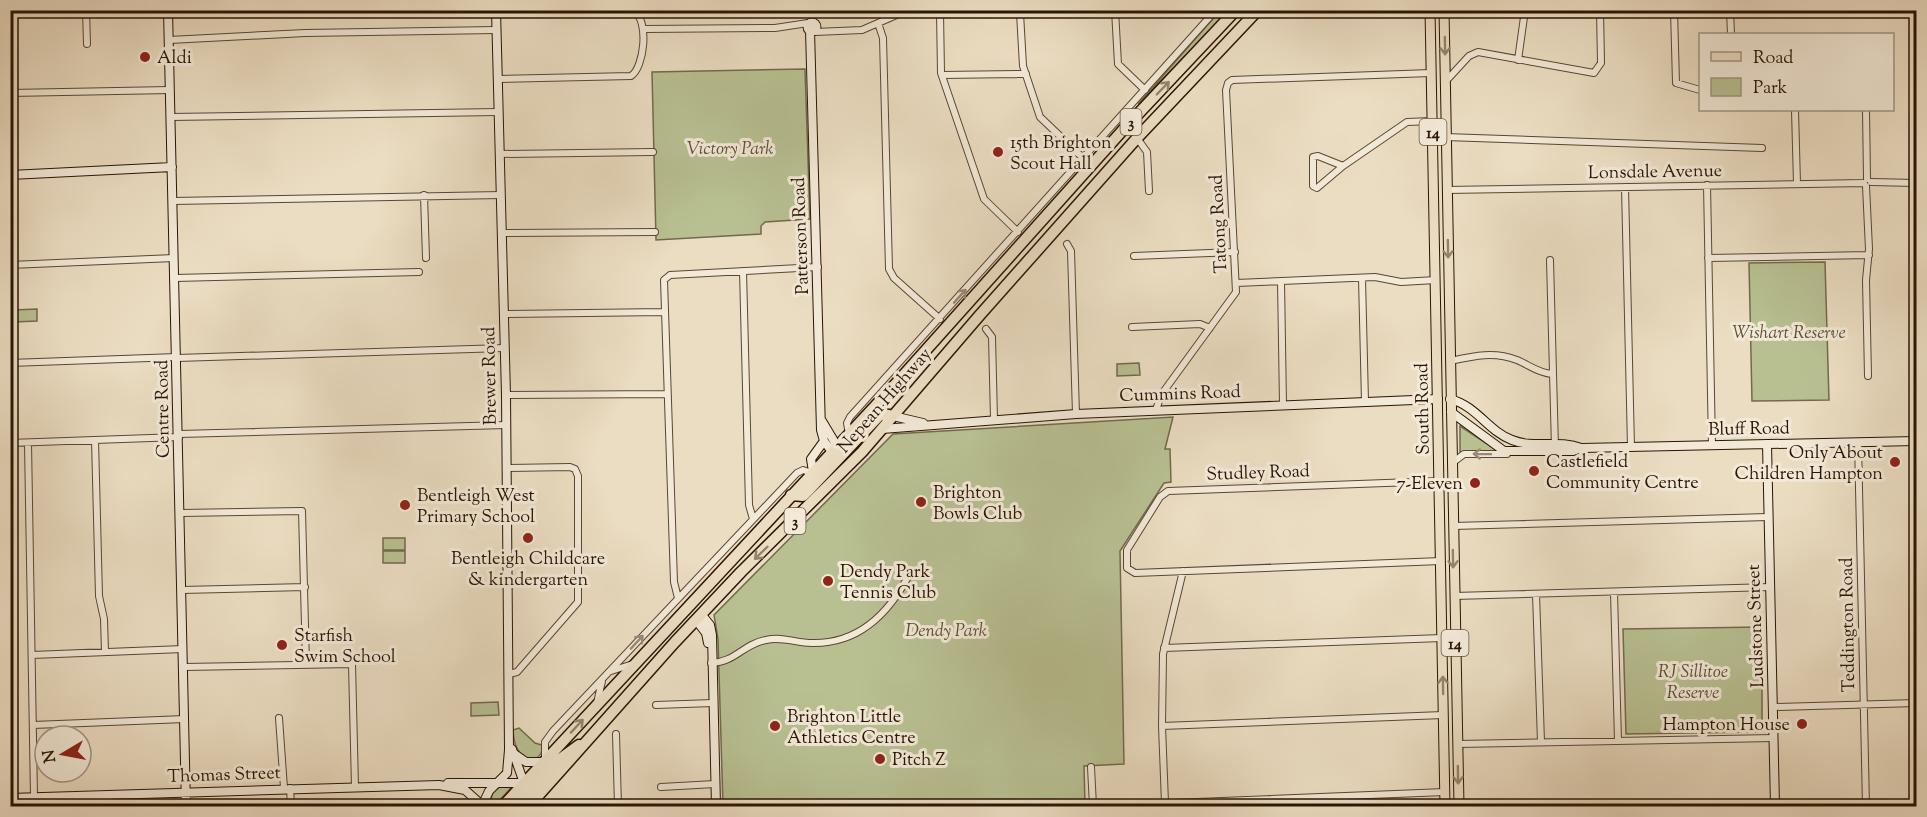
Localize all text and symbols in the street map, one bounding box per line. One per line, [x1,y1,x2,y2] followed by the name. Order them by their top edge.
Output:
[1699,33,1894,111] legend
[1439,36,1451,56] one-way arrow
[157,46,192,72] place label: Aldi
[1753,46,1793,72] text: Road
[138,50,152,64] marker: Aldi
[1753,76,1788,102] text: Park
[1155,81,1169,96] one-way arrow
[1120,109,1142,135] road number: 3
[1420,119,1446,145] road number: 14
[1010,131,1112,178] place label: 15th Brighton Scout Hall
[687,137,773,163] park label: Victory Park
[991,145,1005,159] marker: 15th Brighton Scout Hall
[1588,159,1722,187] street label: Lonsdale Avenue
[1204,174,1236,274] street label: Tatong Road
[787,177,817,295] street label: Patterson Road
[1442,238,1453,258] one-way arrow
[953,289,967,304] one-way arrow
[1732,321,1846,347] park label: Wishart Reserve
[477,326,505,425] street label: Brewer Road
[832,343,939,460] street label: Nepean Highway
[150,360,178,458] street label: Centre Road
[1410,363,1438,455] street label: South Road
[1119,380,1241,410] street label: Cummins Road
[1708,416,1790,444] street label: Bluff Road
[1735,441,1883,488] place label: Only About Children Hampton
[1473,448,1493,460] one-way arrow
[1546,450,1699,497] place label: Castlefield Community Centre
[1888,455,1902,469] marker: Only About Children Hampton
[1206,459,1310,489] street label: Studley Road
[1527,464,1541,478] marker: Castlefield Community Centre
[1396,472,1463,498] place label: 7-Eleven
[1468,476,1482,490] marker: 7-Eleven
[933,481,1023,528] place label: Brighton Bowls Club
[417,484,535,531] place label: Bentleigh West Primary School
[914,495,928,509] marker: Brighton Bowls Club
[398,498,412,512] marker: Bentleigh West Primary School
[784,508,806,534] road number: 3
[521,531,535,545] marker: Bentleigh Childcare & kindergarten
[753,546,768,560] one-way arrow
[451,547,605,594] place label: Bentleigh Childcare & kindergarten
[1448,549,1459,569] one-way arrow
[1835,557,1863,693] street label: Teddington Road
[840,560,936,607] place label: Dendy Park Tennis Club
[1742,564,1772,688] street label: Ludstone Street
[821,574,835,588] marker: Dendy Park Tennis Club
[905,619,987,645] park label: Dendy Park
[294,624,396,671] place label: Starfish Swim School
[1442,630,1468,656] road number: 14
[629,635,643,650] one-way arrow
[275,638,289,652] marker: Starfish Swim School
[1658,660,1728,707] park label: RJ Sillitoe Reserve
[1437,676,1449,696] one-way arrow
[787,705,916,752] place label: Brighton Little Athletics Centre
[1662,713,1790,739] place label: Hampton House
[1795,717,1809,731] marker: Hampton House
[570,719,584,734] one-way arrow
[768,719,782,733] marker: Brighton Little Athletics Centre
[33,724,93,784] north arrow
[38,748,63,764] text: N
[892,748,946,774] place label: Pitch Z
[873,752,887,766] marker: Pitch Z
[167,761,281,791] street label: Thomas Street
[1452,765,1464,785] one-way arrow

